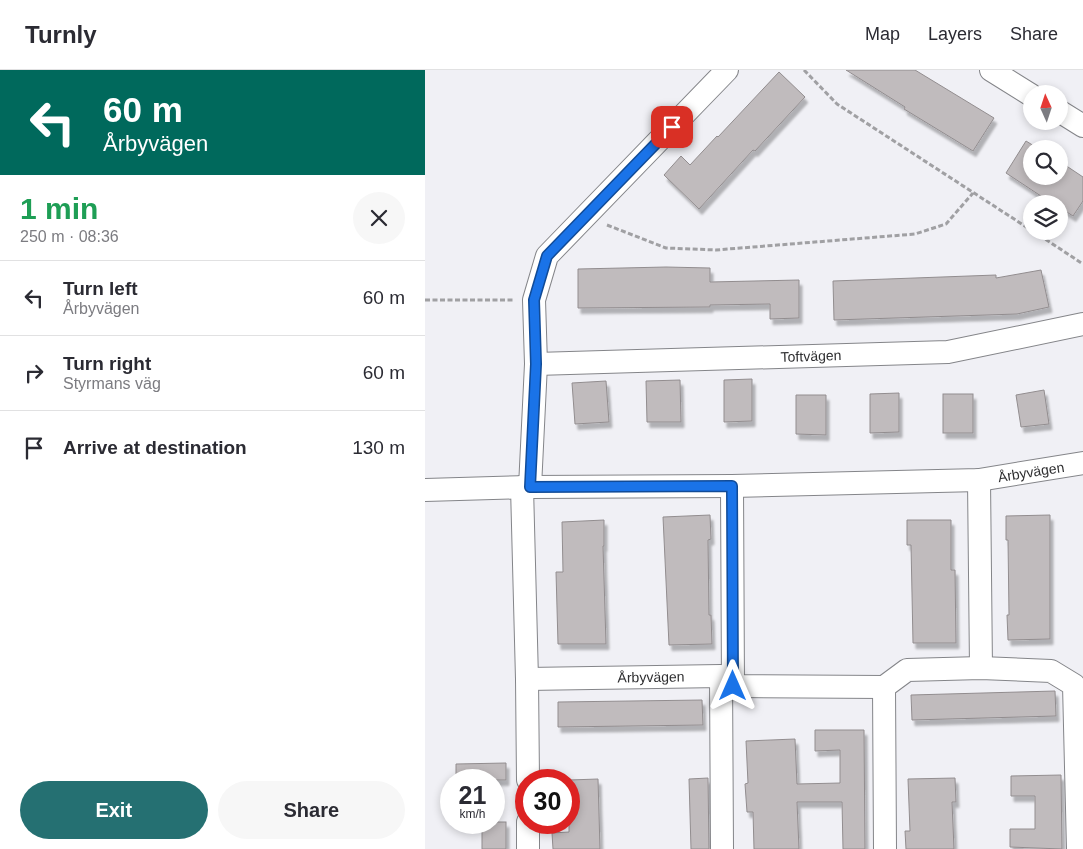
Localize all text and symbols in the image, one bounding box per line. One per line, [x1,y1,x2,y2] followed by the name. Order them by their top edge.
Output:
[25,21,97,48] text: Turnly
[865,24,900,44] text: Map
[928,24,982,44] text: Layers
[1010,24,1058,44] text: Share
[1023,85,1067,130] north arrow
[1023,85,1068,240] map controls
[20,90,85,155] icon: left
[103,90,183,129] text: 60 m
[651,106,693,148] pin
[658,113,686,141] icon: arrive
[103,131,208,156] text: Årbyvägen
[1023,140,1068,185] button: search
[20,192,98,225] text: 1 min
[353,192,405,244] button: close
[1023,195,1068,240] button: layers
[20,228,119,245] text: 250 m · 08:36
[63,278,138,299] text: Turn left
[20,284,48,312] icon: left
[363,287,405,308] text: 60 m
[63,300,140,317] text: Årbyvägen
[780,347,842,365] street label: Toftvägen
[63,353,151,374] text: Turn right
[20,359,48,387] icon: right
[363,362,405,383] text: 60 m
[63,375,161,392] text: Styrmans väg
[20,434,48,462] icon: arrive
[63,437,247,458] text: Arrive at destination
[352,437,405,458] text: 130 m
[997,459,1065,485] street label: Årbyvägen
[706,659,758,711] position arrow
[617,668,685,686] street label: Årbyvägen
[515,769,580,834] speed limit sign: 30
[20,781,208,839] button: Exit
[218,781,405,839] button: Share
[459,781,486,809] text: 21
[459,807,486,821] text: km/h

